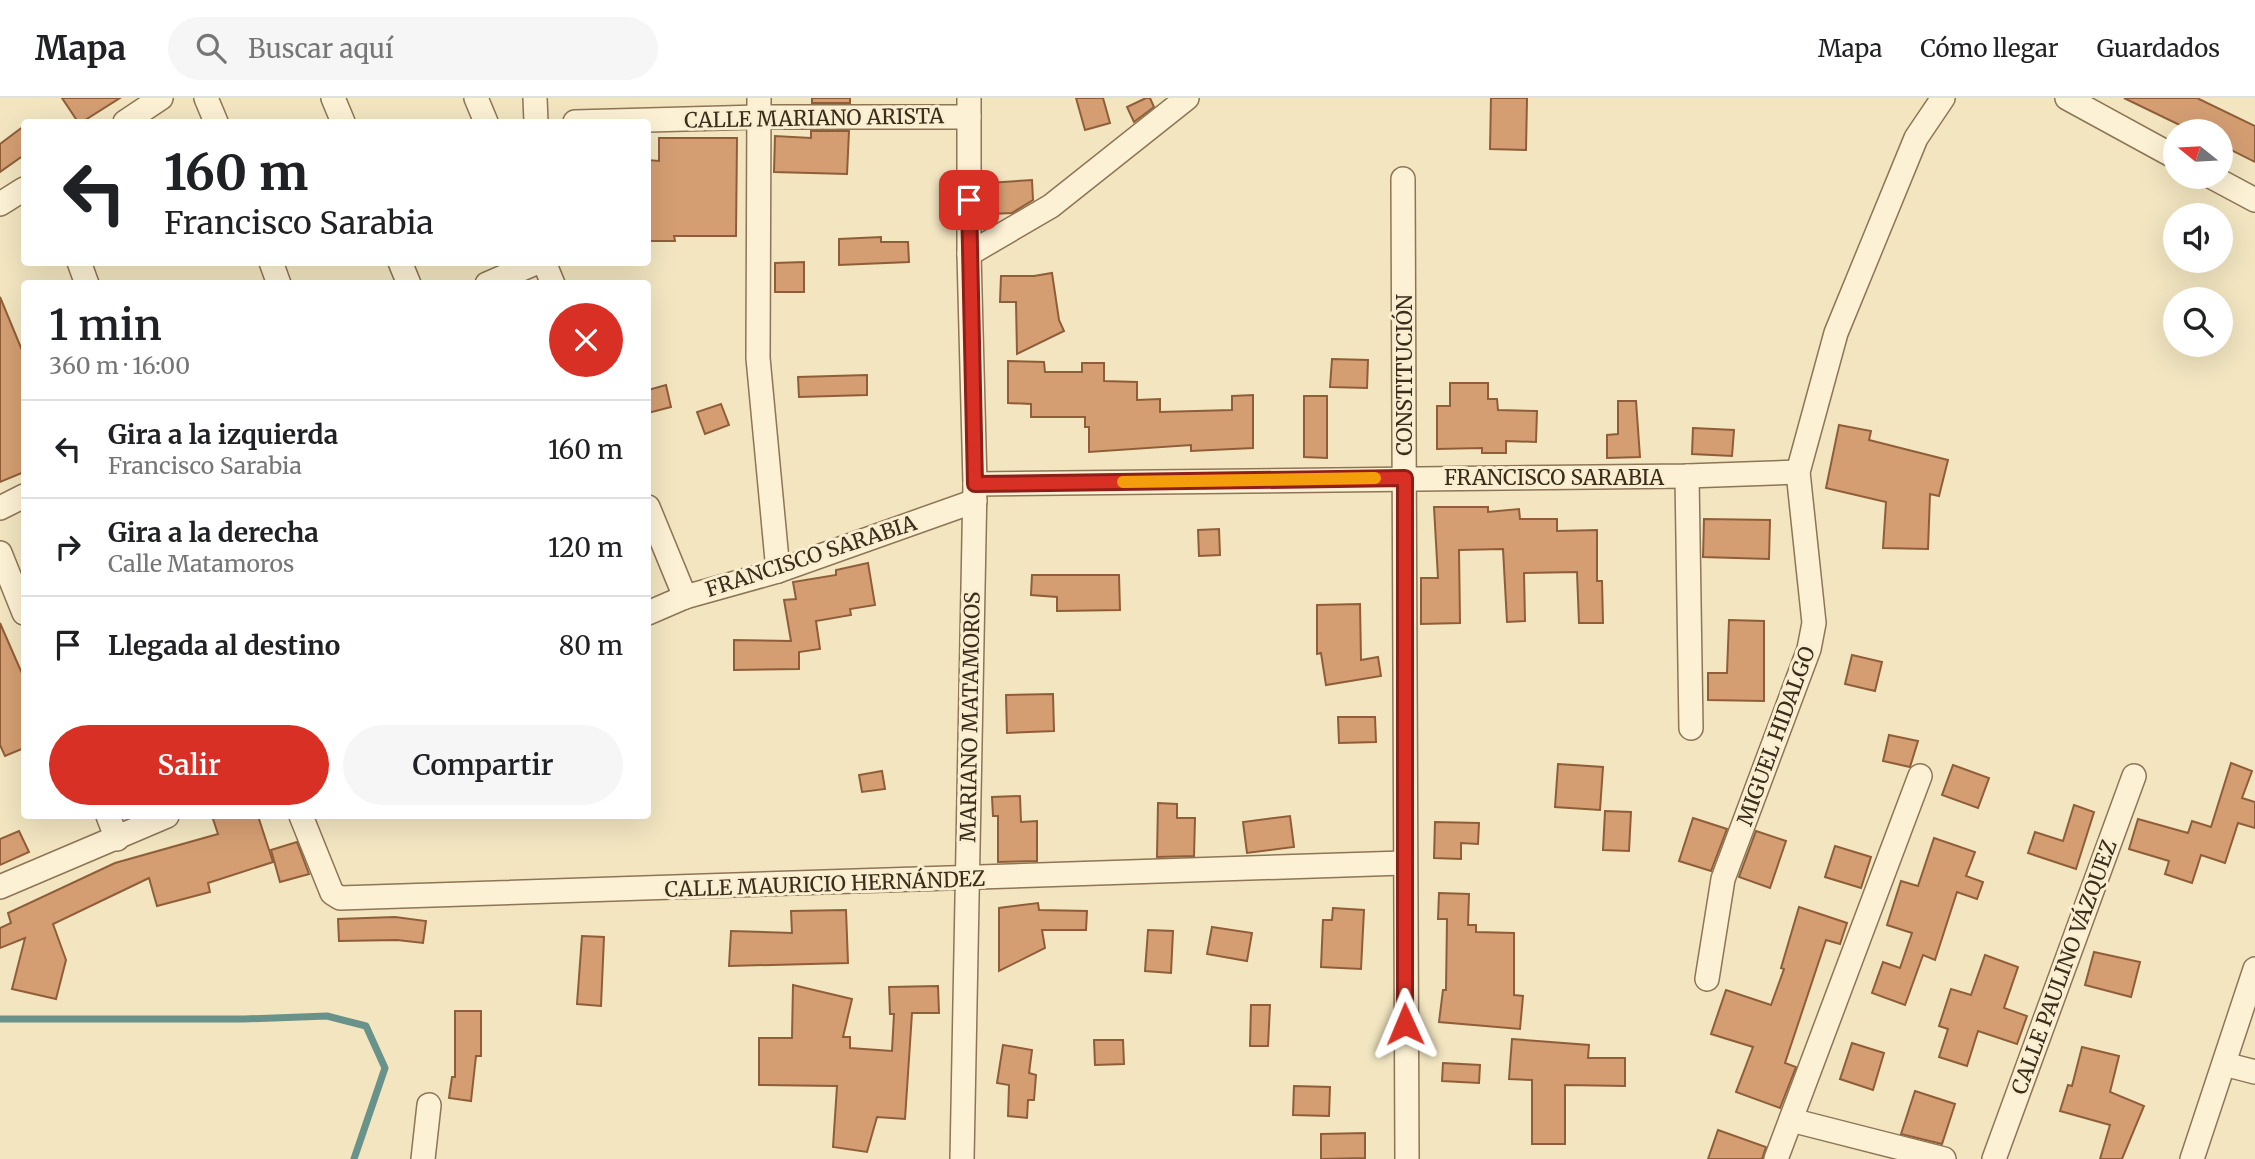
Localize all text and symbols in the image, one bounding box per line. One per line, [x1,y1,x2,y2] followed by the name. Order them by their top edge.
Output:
[168,17,658,80] search box
[35,28,126,69] text: Mapa
[192,29,230,67] icon: search
[248,32,393,65] text: Buscar aquí
[1818,33,1882,64] text: Mapa
[1920,33,2059,64] text: Cómo llegar
[2097,33,2220,64] text: Guardados
[684,102,944,134] street label: CALLE MARIANO ARISTA
[2163,119,2233,189] north arrow
[2163,119,2233,357] map controls
[164,142,308,203] text: 160 m
[49,147,140,238] icon: left
[939,170,999,230] pin
[950,181,988,219] icon: arrive
[164,203,434,243] text: Francisco Sarabia
[2163,203,2233,273] button: sound
[2163,287,2233,357] button: search
[1391,294,1418,456] street label: CONSTITUCIÓN
[49,299,162,351] text: 1 min
[549,303,623,377] button: close
[49,351,190,380] text: 360 m · 16:00
[108,418,338,451] text: Gira a la izquierda
[49,430,87,468] icon: left
[548,433,623,466] text: 160 m
[108,451,302,480] text: Francisco Sarabia
[1444,464,1664,491] street label: FRANCISCO SARABIA
[702,509,920,603] street label: FRANCISCO SARABIA
[108,516,319,549] text: Gira a la derecha
[49,528,87,566] icon: right
[548,531,623,564] text: 120 m
[108,549,294,578] text: Calle Matamoros
[954,591,986,843] street label: MARIANO MATAMOROS
[49,626,87,664] icon: arrive
[108,629,340,662] text: Llegada al destino
[559,629,623,662] text: 80 m
[1731,643,1821,829] street label: MIGUEL HIDALGO
[49,725,329,805] button: Salir
[343,725,623,805] button: Compartir
[2004,836,2123,1098] street label: CALLE PAULINO VÁZQUEZ
[664,864,986,903] street label: CALLE MAURICIO HERNÁNDEZ
[1368,987,1442,1061] position arrow

